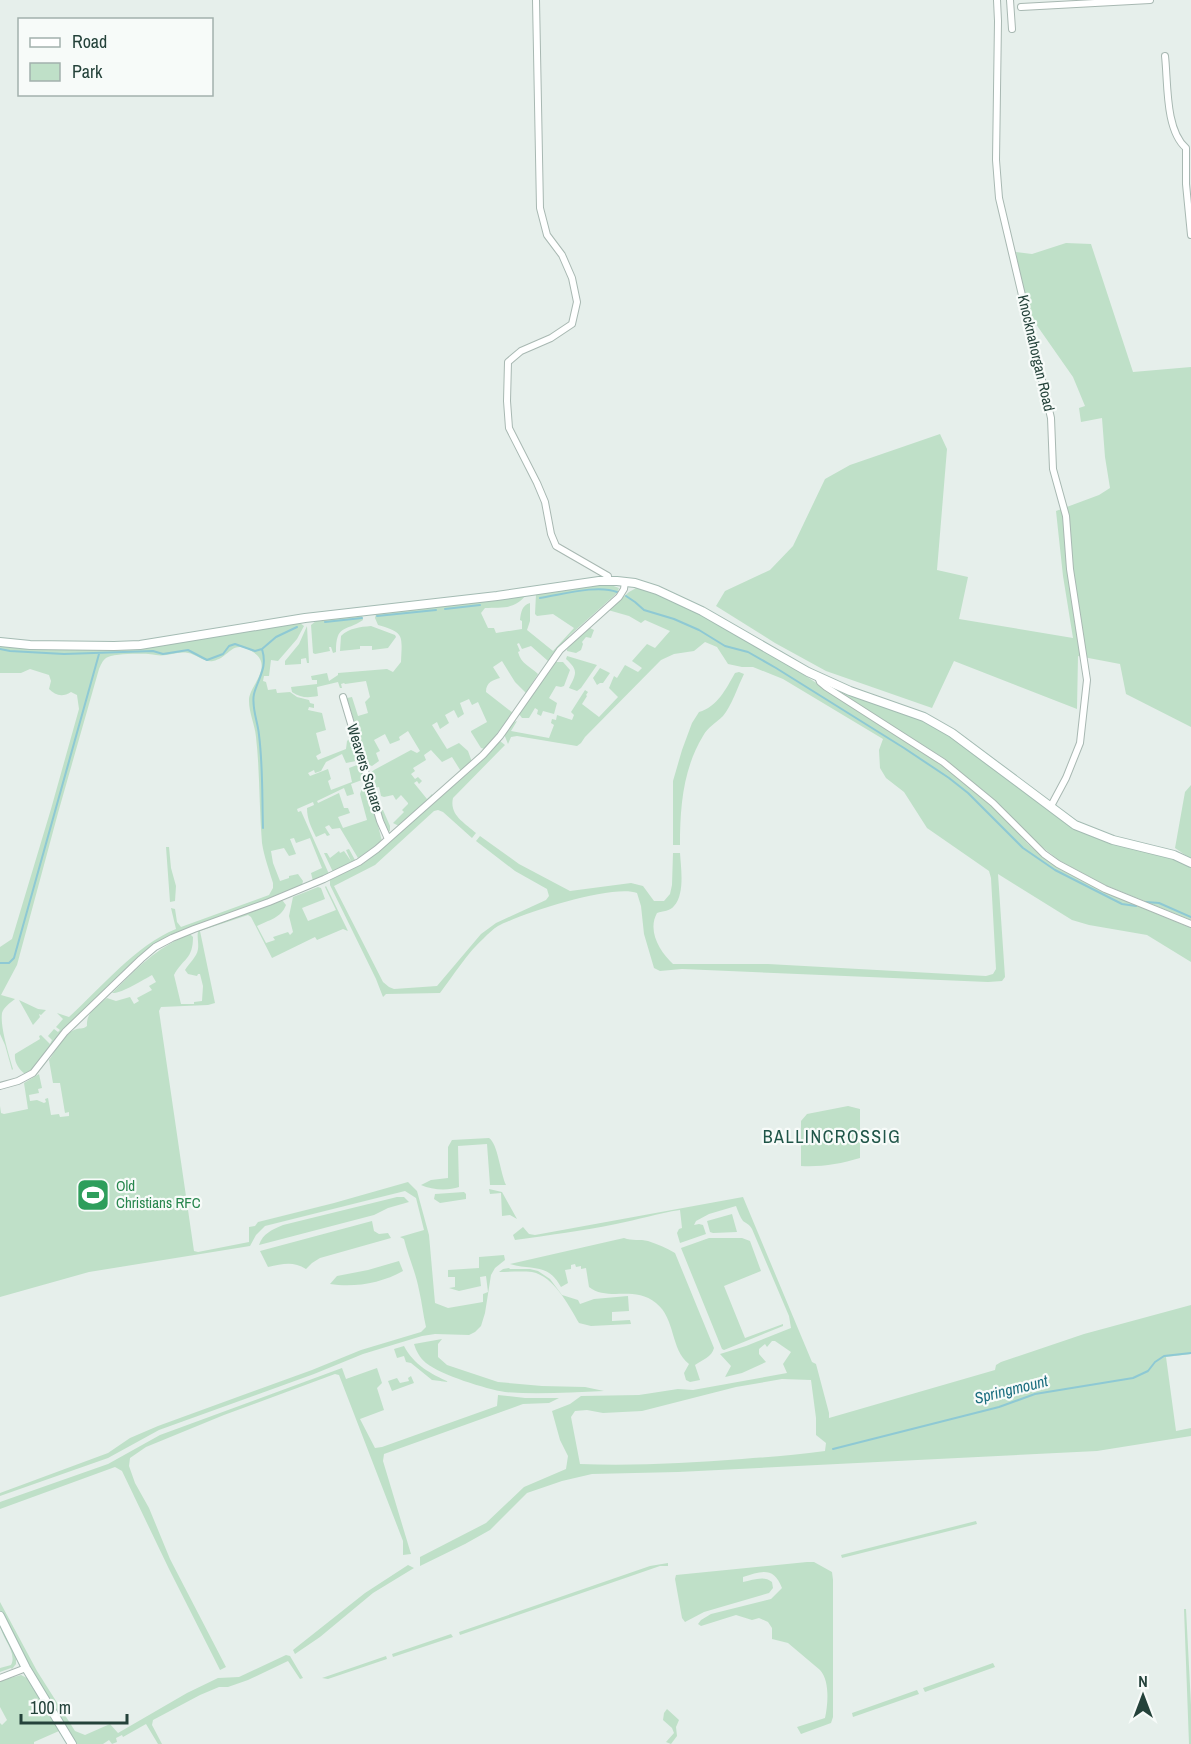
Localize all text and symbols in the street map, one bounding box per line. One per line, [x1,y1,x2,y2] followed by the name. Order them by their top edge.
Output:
[18,18,213,96] legend
[72,29,107,54] text: Road
[72,59,103,84] text: Park
[1013,293,1060,413] street label: Knocknahorgan Road
[342,721,389,815] street label: Weavers Square
[763,1124,901,1149] district label: BALLINCROSSIG
[116,1175,201,1213] place label: Old Christians RFC
[75,1177,111,1213] sports icon: Old Christians RFC
[972,1369,1050,1409] water label: Springmount
[1113,1666,1173,1726] north arrow
[1138,1670,1148,1692] text: N
[21,1687,128,1725] scale bar
[30,1695,71,1720] text: 100 m

